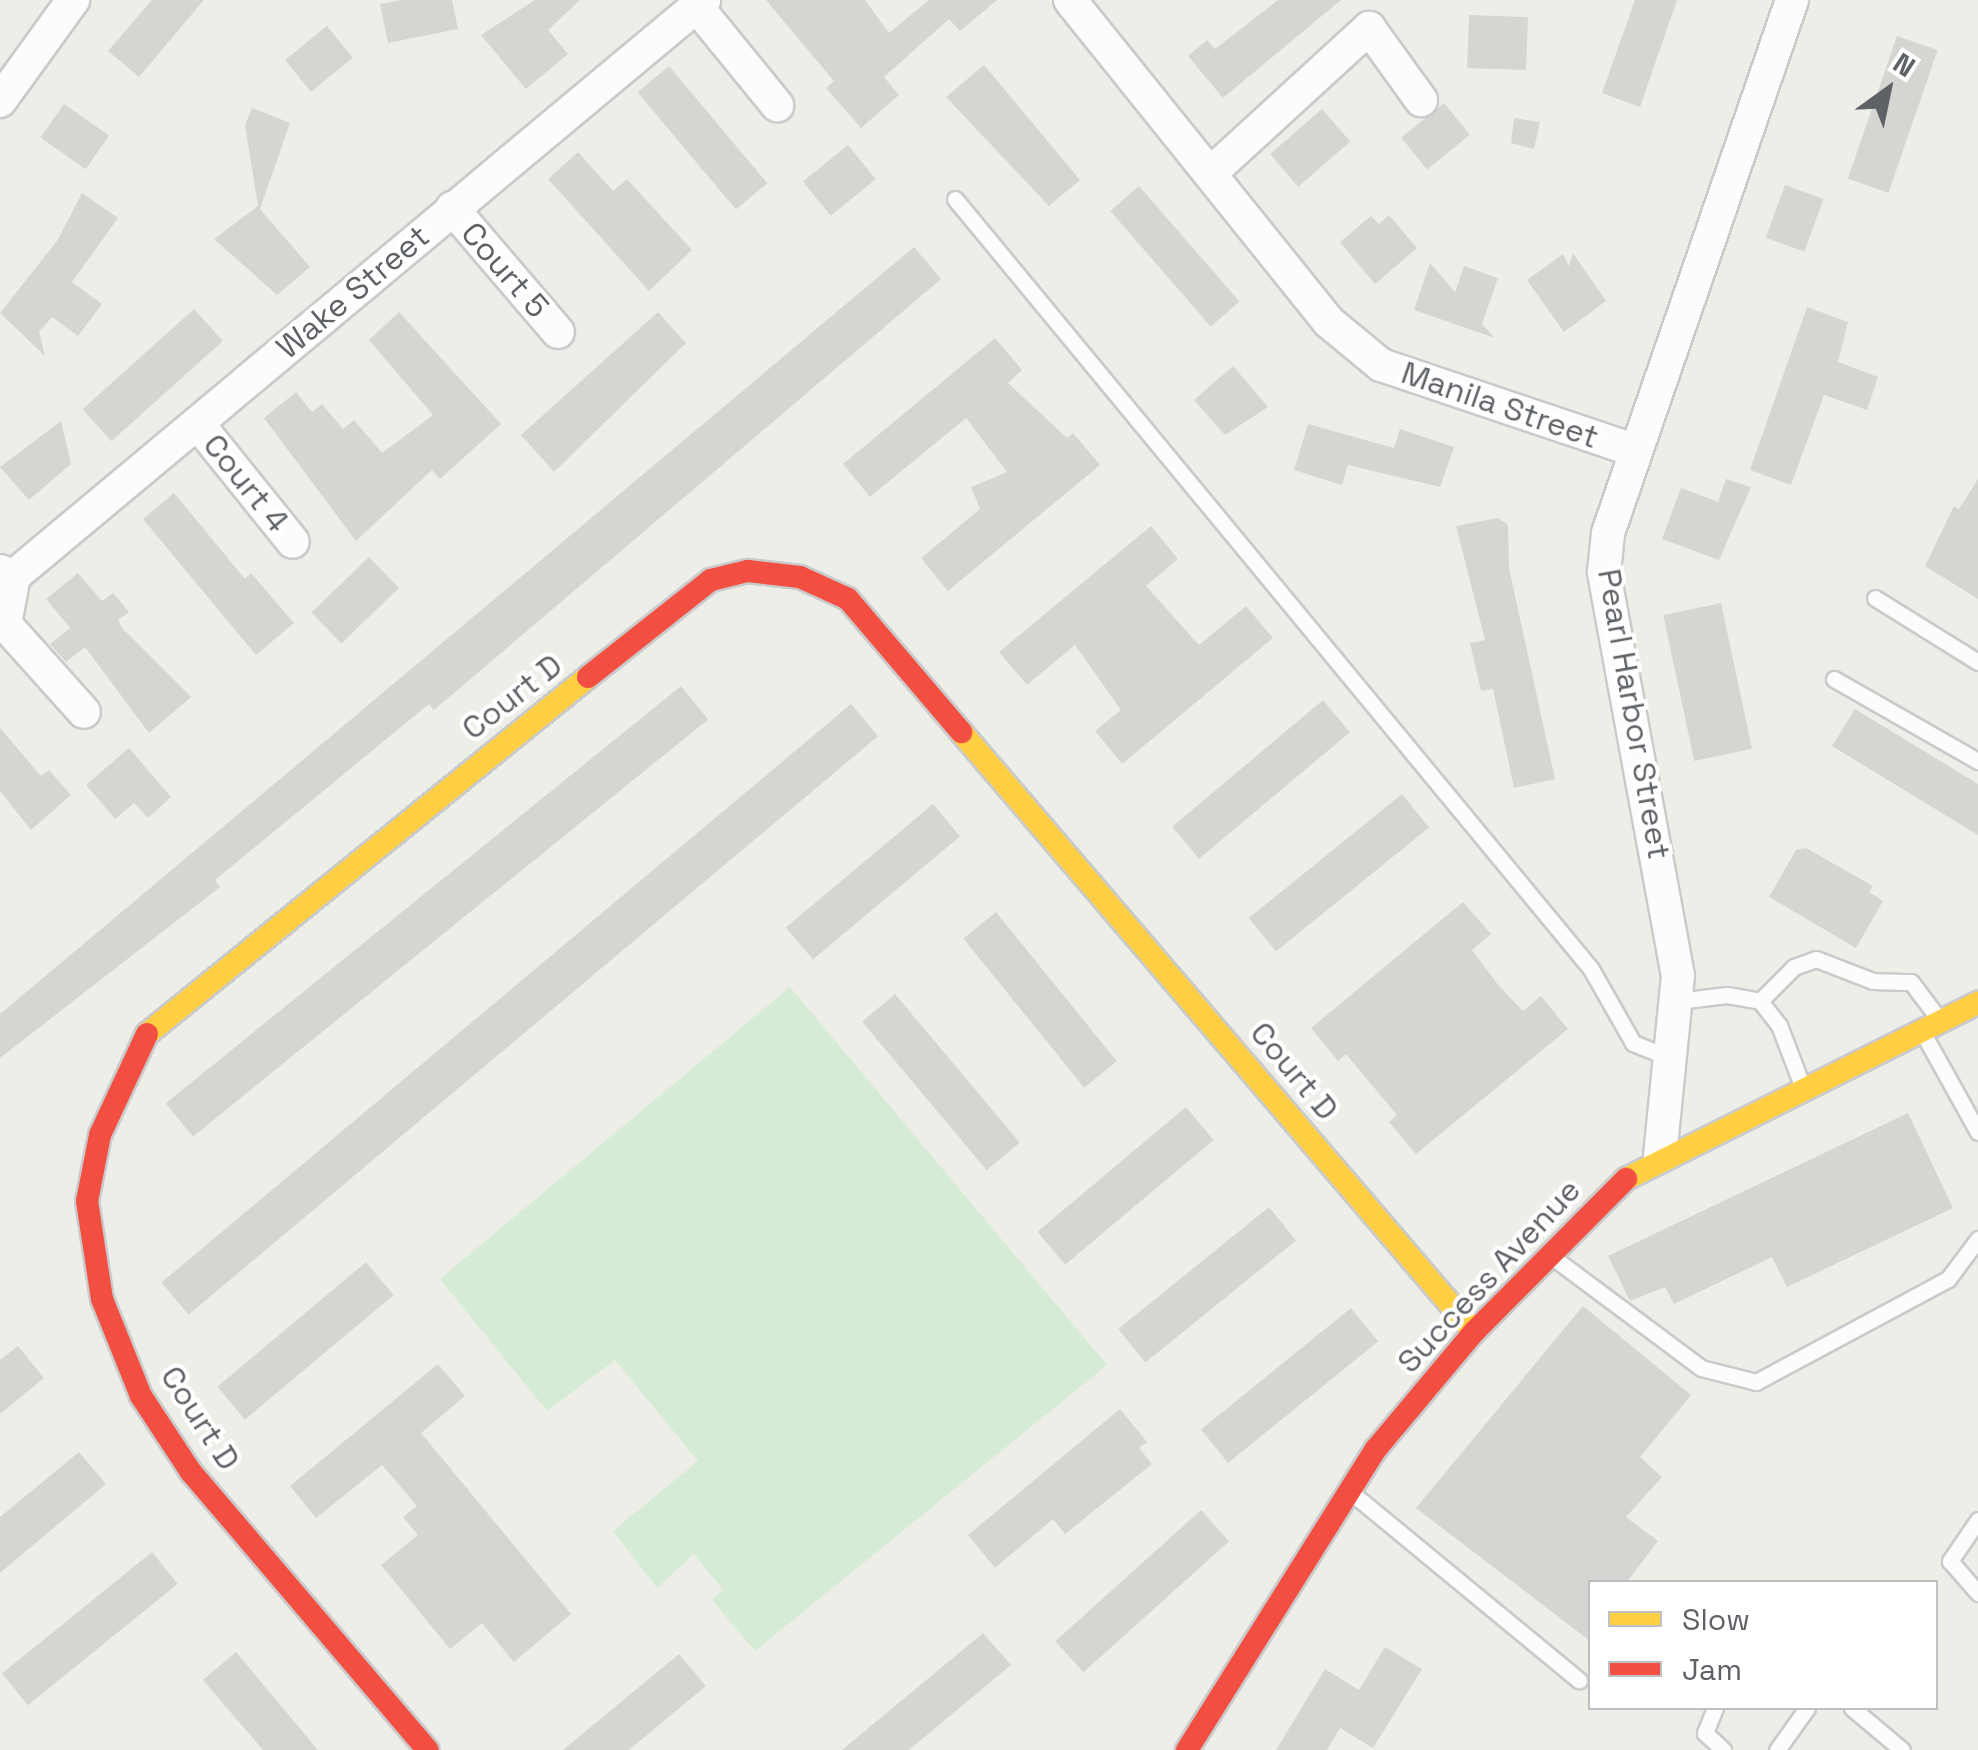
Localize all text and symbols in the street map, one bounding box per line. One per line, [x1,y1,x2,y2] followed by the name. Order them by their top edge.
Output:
[1838,40,1938,140] north arrow
[1887,45,1922,85] text: N
[453,214,557,326] street label: Court 5
[269,217,437,367] street label: Wake Street
[1396,353,1604,457] street label: Manila Street
[195,426,297,540] street label: Court 4
[1590,566,1678,862] street label: Pearl Harbor Street
[454,646,570,748] street label: Court D
[1242,1014,1346,1128] street label: Court D
[1389,1171,1589,1381] street label: Success Avenue
[152,1359,248,1477] street label: Court D
[1588,1580,1938,1710] legend
[1682,1600,1750,1639] text: Slow
[1682,1650,1742,1689] text: Jam

